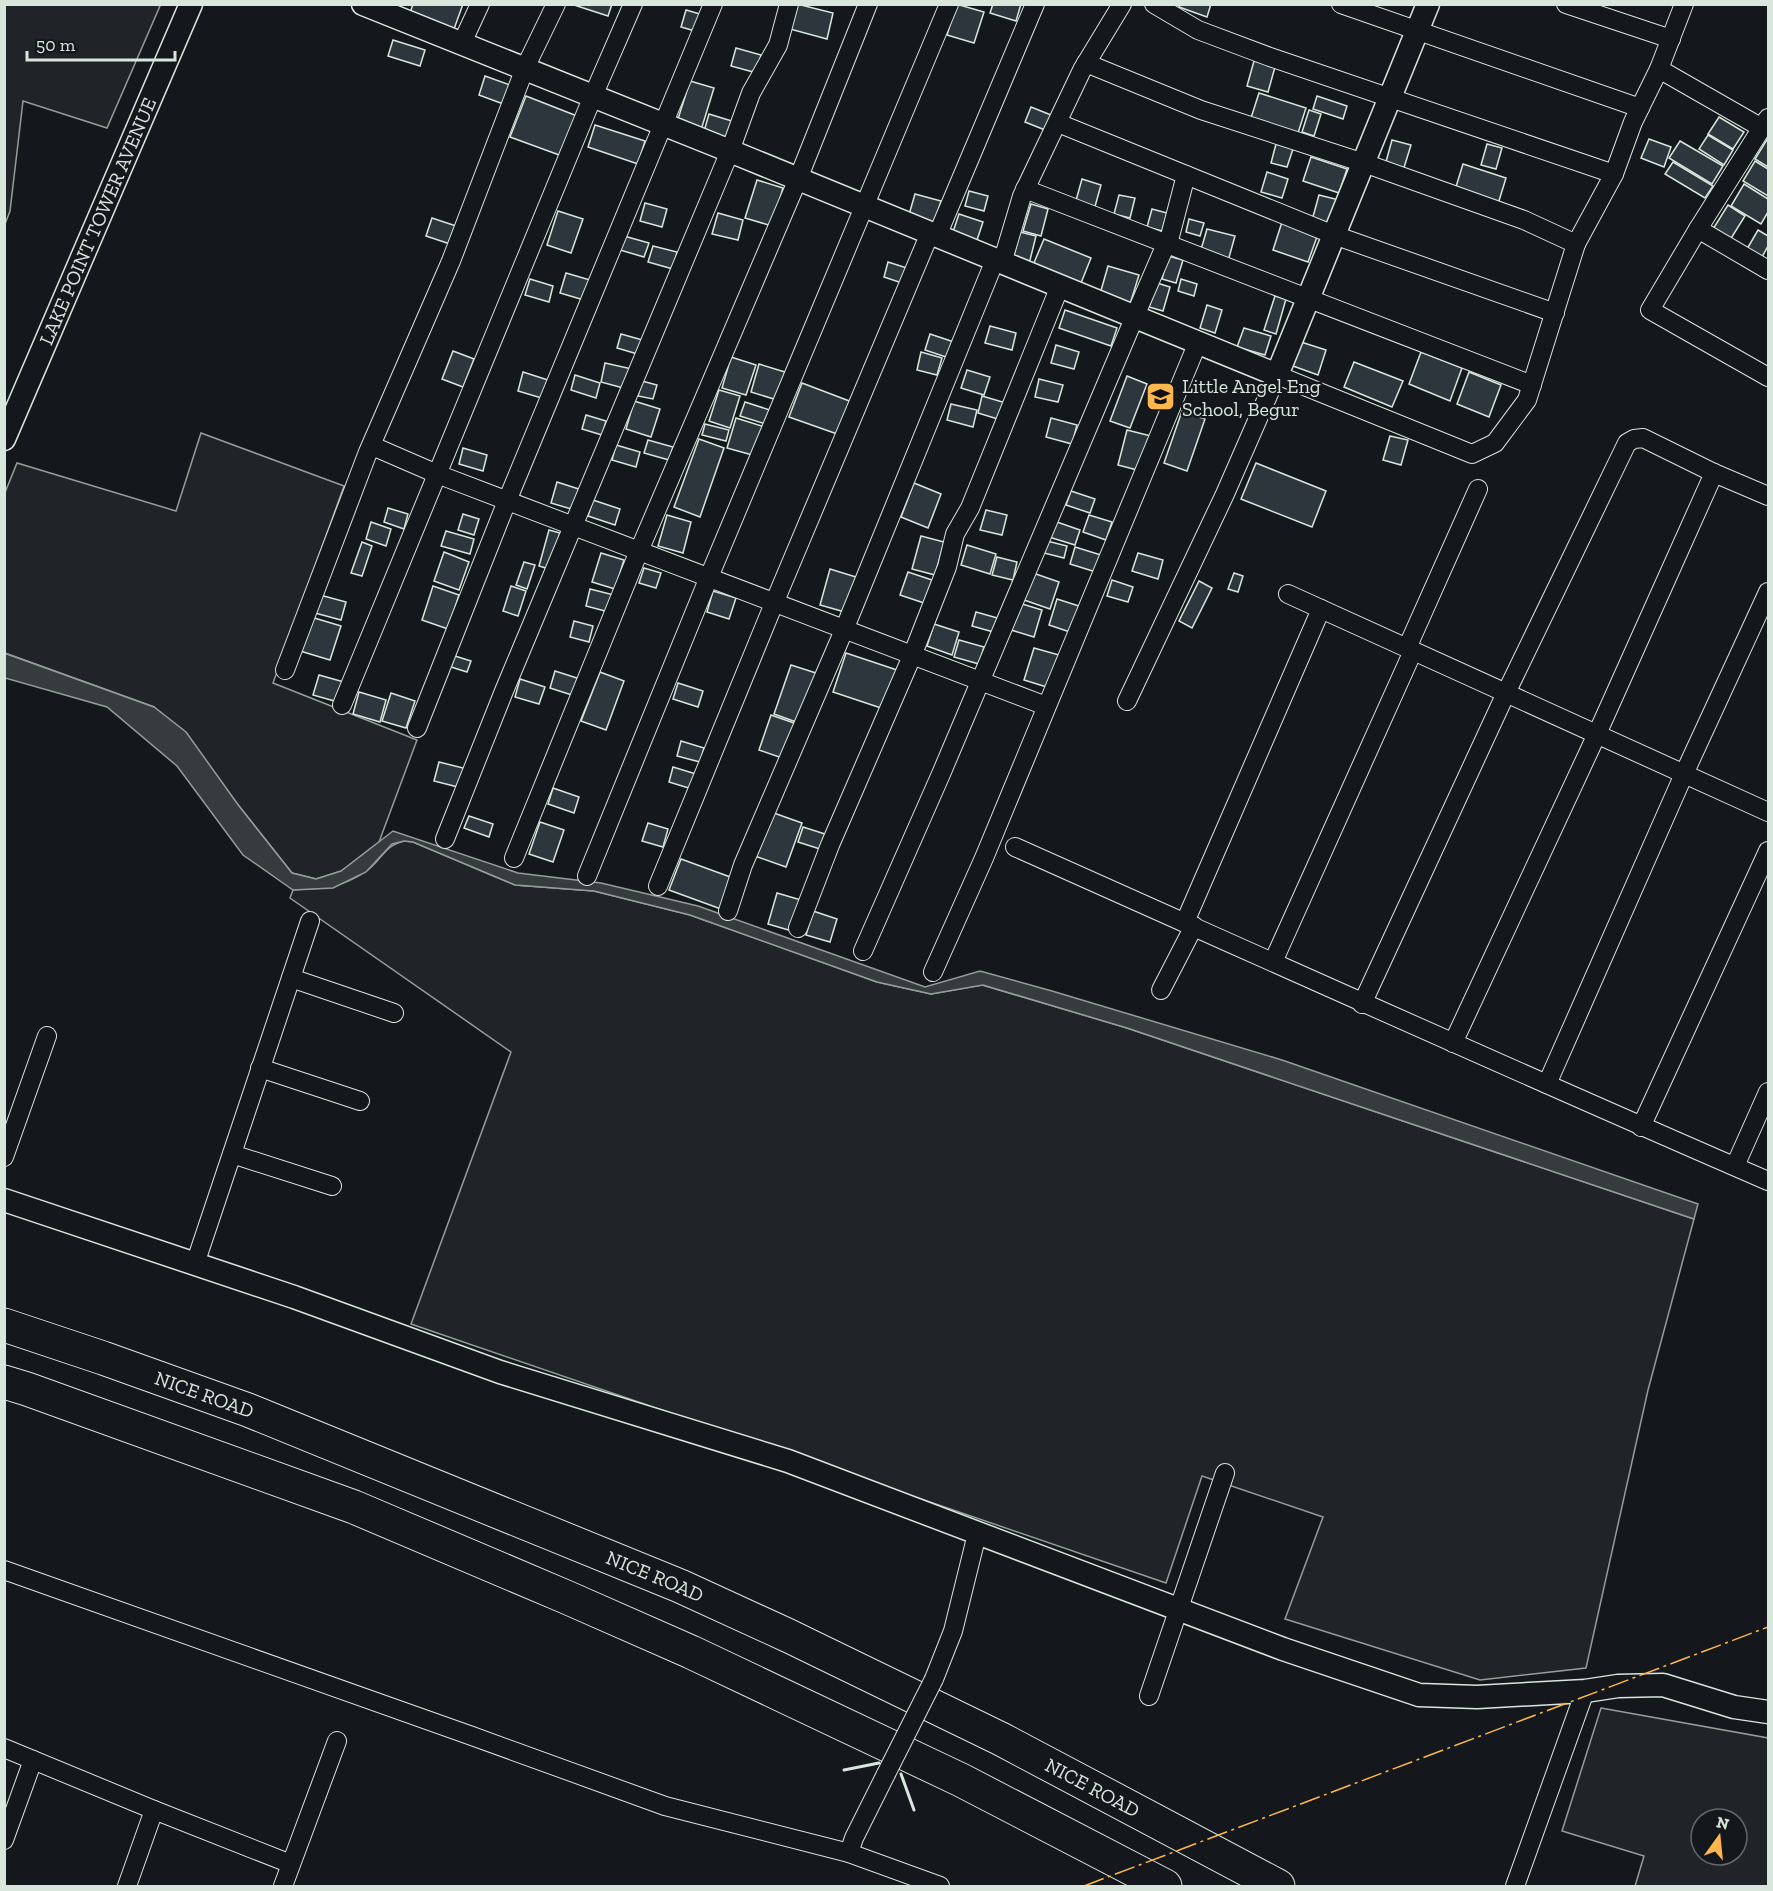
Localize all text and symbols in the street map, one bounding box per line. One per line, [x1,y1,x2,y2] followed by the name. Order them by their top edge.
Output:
[27,24,176,62] scale bar
[36,34,76,56] text: 50 m
[34,94,161,349] street label: LAKE POINT TOWER AVENUE
[1182,374,1321,421] place label: Little Angel Eng School, Begur
[1145,381,1177,413] school or university icon: Little Angel Eng School, Begur
[152,1366,257,1423] street label: NICE ROAD
[603,1545,708,1607] street label: NICE ROAD
[1041,1753,1144,1822] street label: NICE ROAD
[1689,1807,1749,1867] north arrow
[1714,1812,1731,1834] text: N

